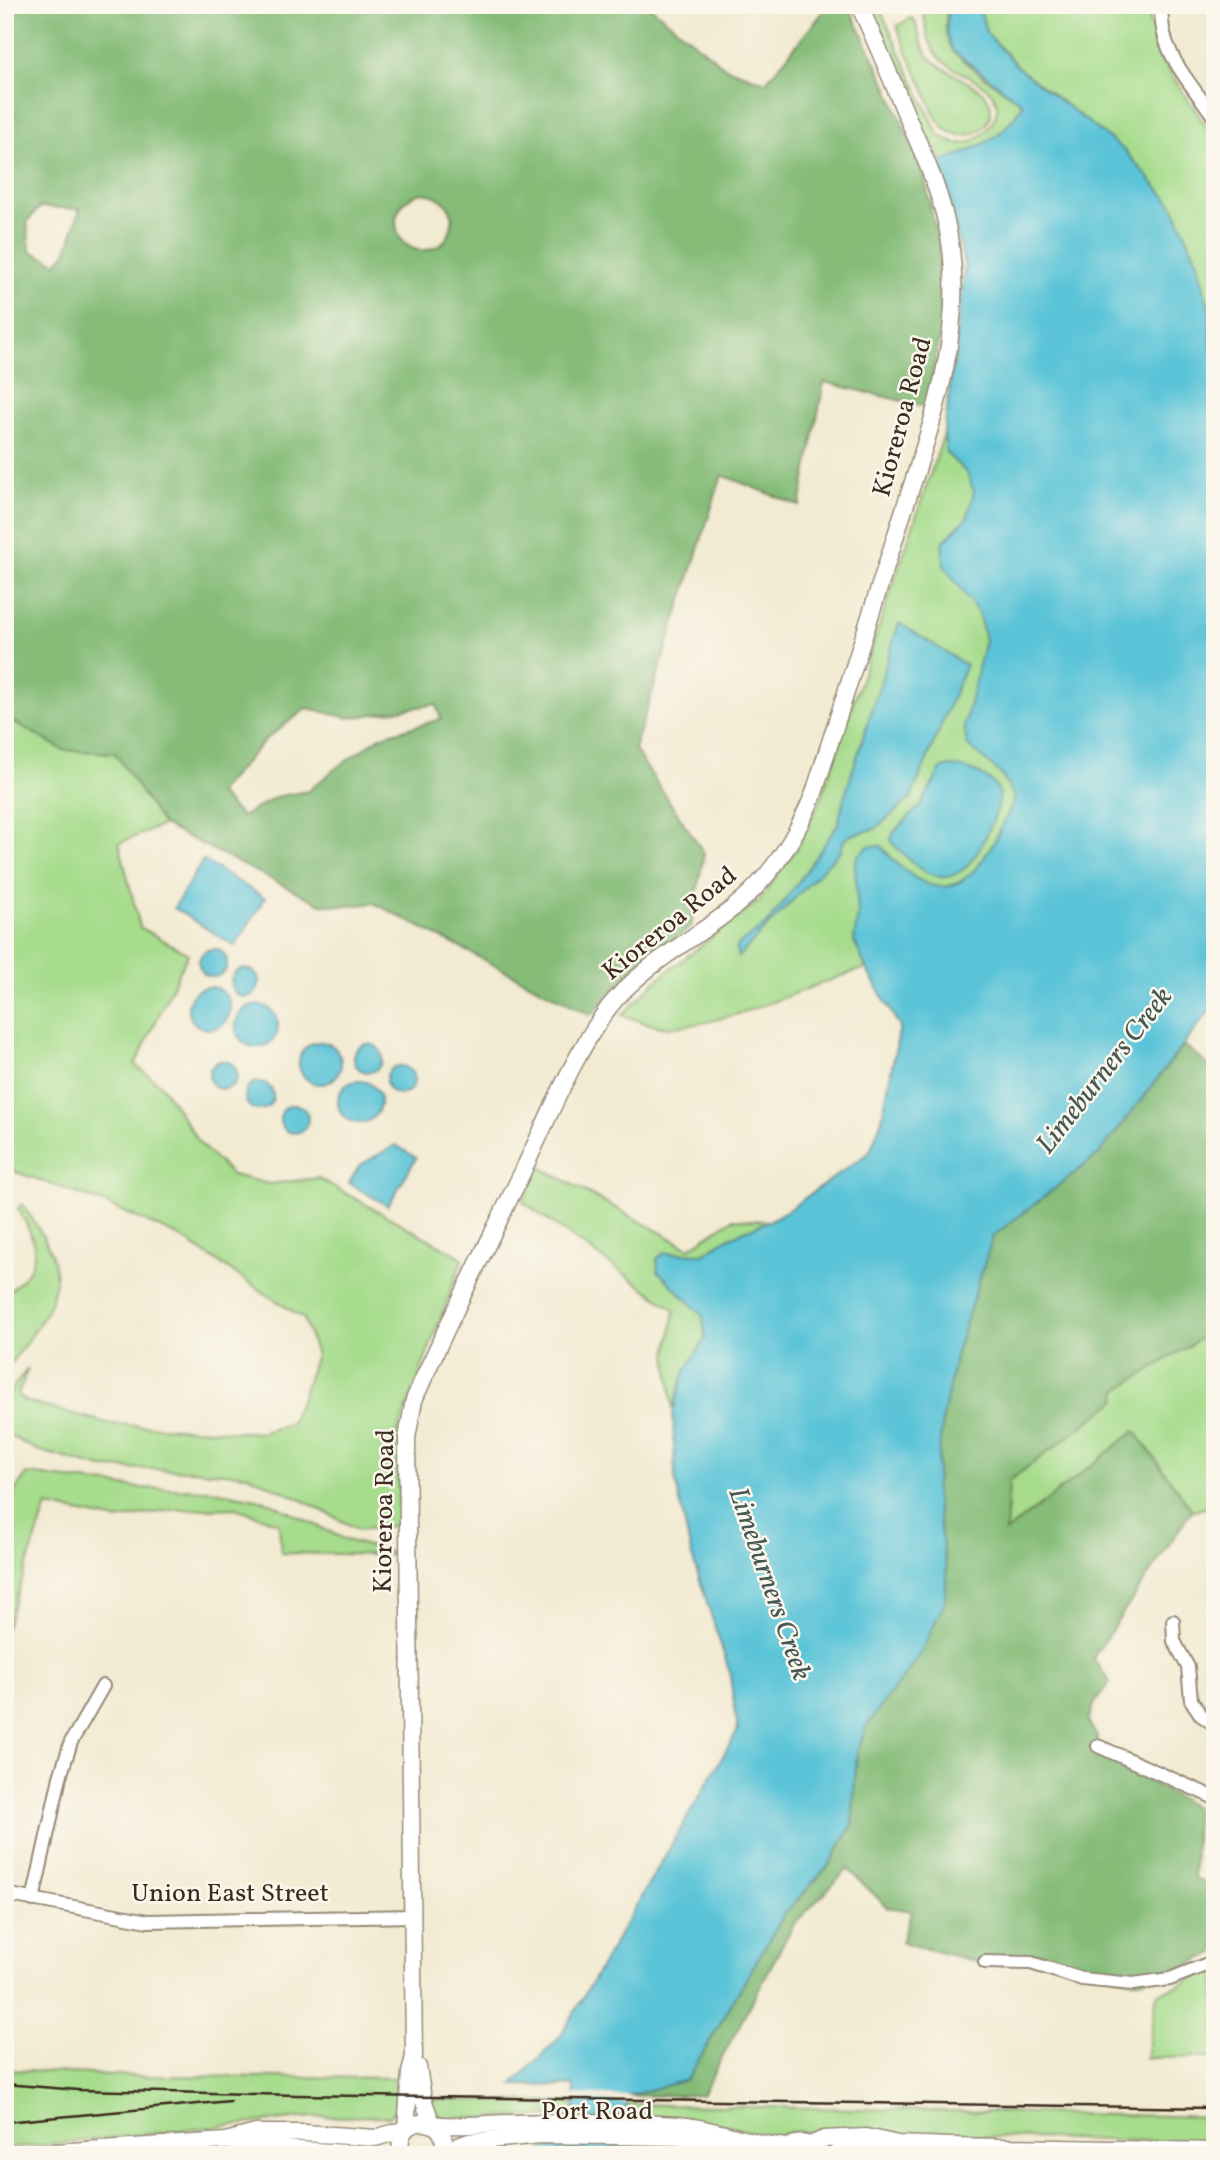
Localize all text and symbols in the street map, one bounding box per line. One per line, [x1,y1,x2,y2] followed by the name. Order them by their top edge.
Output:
[864,333,942,501] street label: Kioreroa Road
[595,858,745,990] street label: Kioreroa Road
[1027,979,1183,1163] water label: Limeburners Creek
[366,1429,404,1593] street label: Kioreroa Road
[718,1482,820,1686] water label: Limeburners Creek
[131,1876,329,1912] street label: Union East Street
[541,2094,653,2130] street label: Port Road

